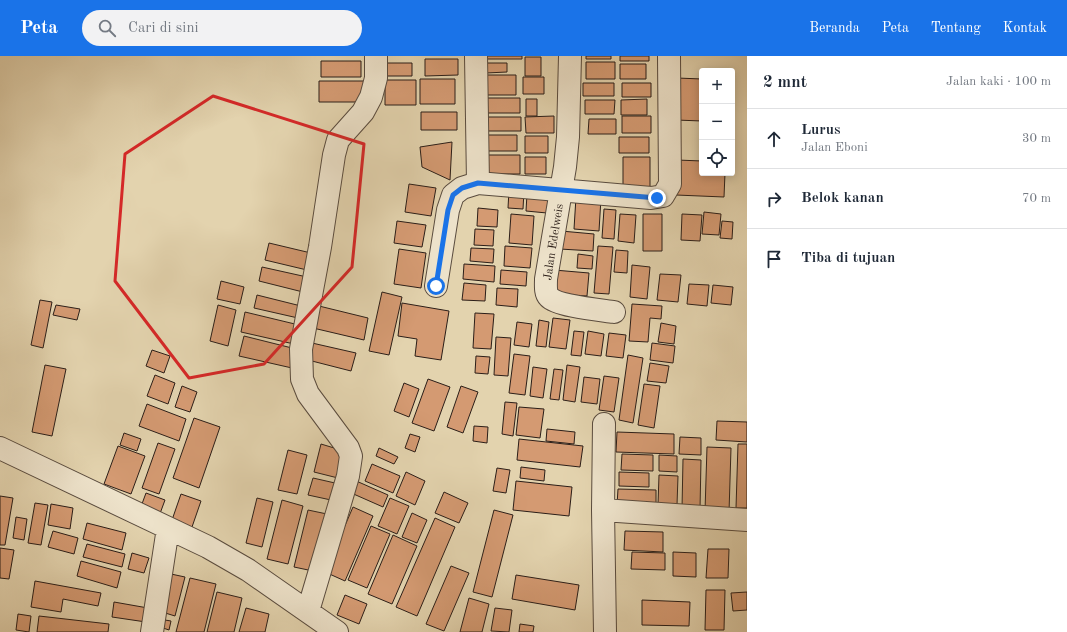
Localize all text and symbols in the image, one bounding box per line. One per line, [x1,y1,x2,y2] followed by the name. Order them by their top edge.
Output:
[82,10,362,46] search box
[96,17,118,39] icon: search
[20,19,58,38] text: Peta
[128,21,199,36] text: Cari di sini
[809,21,860,35] text: Beranda
[882,21,909,35] text: Peta
[931,21,981,35] text: Tentang
[1003,21,1047,35] text: Kontak
[699,68,735,176] map controls
[699,68,735,104] button: +
[763,74,807,91] text: 2 mnt
[946,75,1051,88] text: Jalan kaki · 100 m
[699,104,735,140] button: −
[801,123,841,138] text: Lurus
[763,128,785,150] icon: ahead
[1022,132,1051,145] text: 30 m
[699,140,735,176] button: locate
[801,141,868,154] text: Jalan Eboni
[763,188,785,210] icon: right
[648,189,666,207] route end
[801,191,884,206] text: Belok kanan
[1022,192,1051,205] text: 70 m
[542,203,566,281] street label: Jalan Edelweis
[763,248,785,270] icon: arrive
[801,251,895,266] text: Tiba di tujuan
[427,277,445,295] route start

